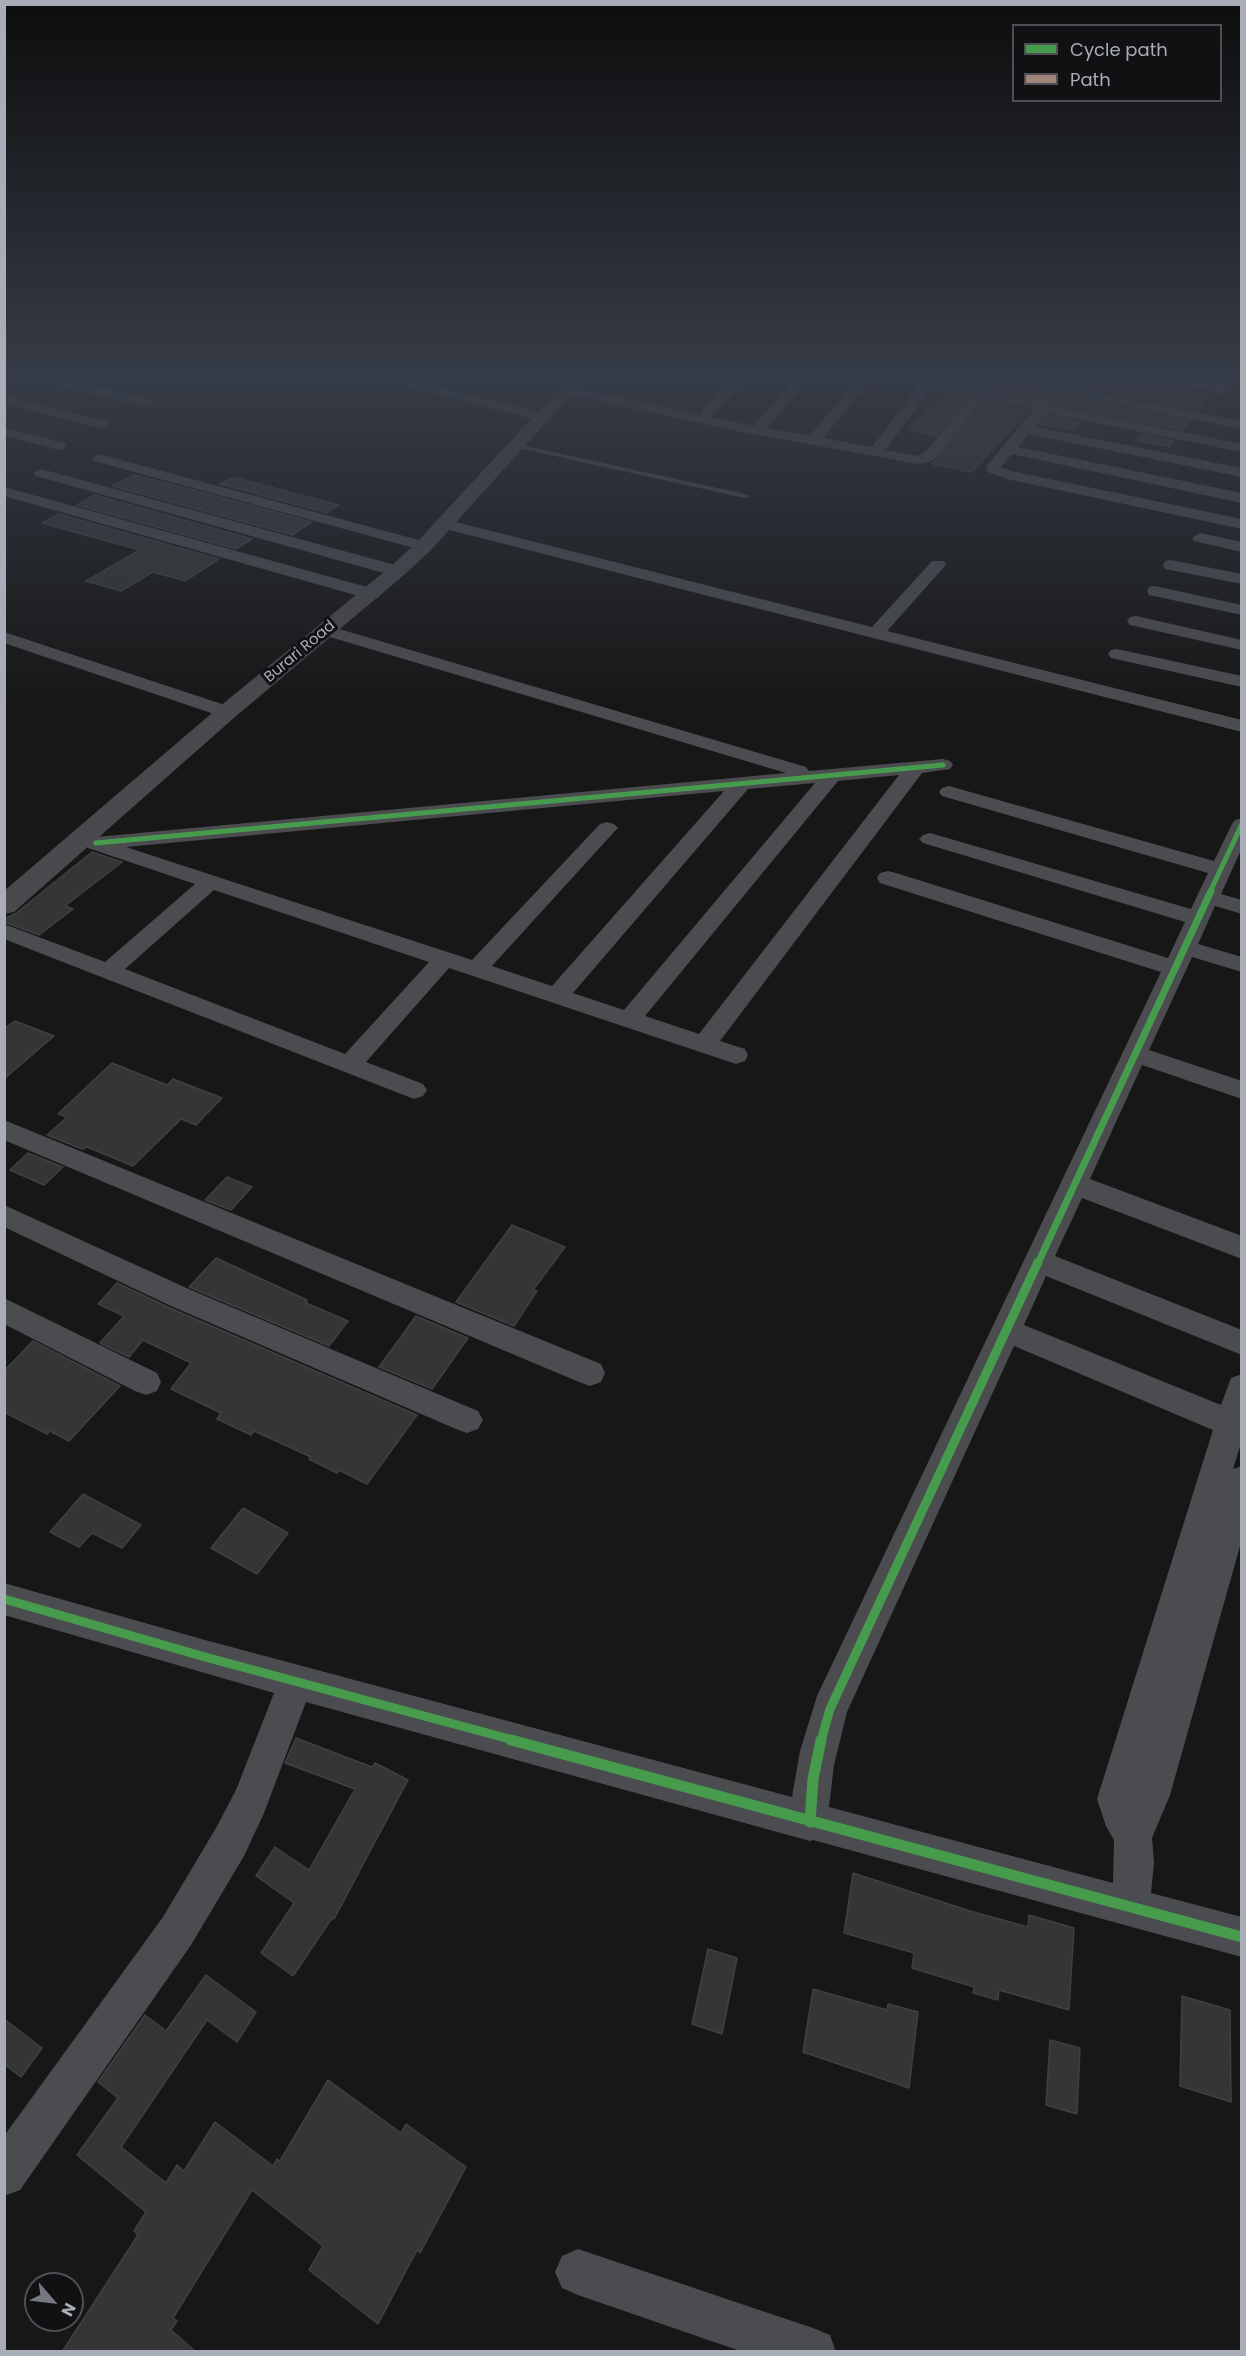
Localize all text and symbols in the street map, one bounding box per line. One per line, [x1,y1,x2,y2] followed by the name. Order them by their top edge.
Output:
[1012,24,1222,102] legend
[1070,37,1168,62] text: Cycle path
[1070,67,1111,92] text: Path
[261,617,339,687] street label: Burari Road
[24,2272,84,2332] north arrow
[56,2299,82,2320] text: N

